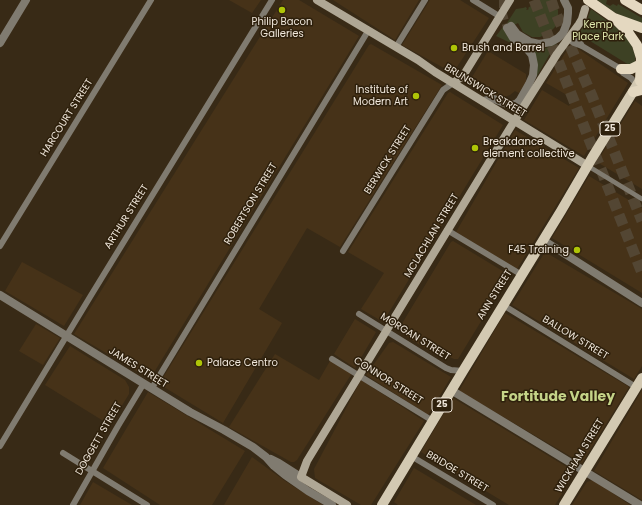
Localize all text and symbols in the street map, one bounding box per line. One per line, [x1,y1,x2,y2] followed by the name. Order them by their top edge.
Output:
[277,5,287,15] marker: Philip Bacon Galleries
[252,16,312,40] place label: Philip Bacon Galleries
[572,19,624,42] park label: Kemp Place Park
[462,42,544,54] place label: Brush and Barrel
[449,43,459,53] marker: Brush and Barrel
[442,62,528,120] street label: BRUNSWICK STREET
[38,77,96,159] street label: HARCOURT STREET
[353,84,408,108] place label: Institute of Modern Art
[411,91,421,101] marker: Institute of Modern Art
[600,122,620,136] road number: 25
[362,123,414,197] street label: BERWICK STREET
[483,136,575,160] place label: Breakdance element collective
[470,143,480,153] marker: Breakdance element collective
[222,161,280,247] street label: ROBERTSON STREET
[102,183,152,251] street label: ARTHUR STREET
[402,192,462,280] street label: MCLACHLAN STREET
[508,244,569,256] place label: F45 Training
[572,245,582,255] marker: F45 Training
[475,268,515,322] street label: ANN STREET
[378,311,452,363] street label: MORGAN STREET
[540,314,610,362] street label: BALLOW STREET
[106,345,170,391] street label: JAMES STREET
[351,355,425,407] street label: CONNOR STREET
[207,357,278,369] place label: Palace Centro
[194,358,204,368] marker: Palace Centro
[501,389,615,405] district label: Fortitude Valley
[432,398,452,412] road number: 25
[73,400,125,478] street label: DOGGETT STREET
[553,417,607,495] street label: WICKHAM STREET
[424,449,490,495] street label: BRIDGE STREET

